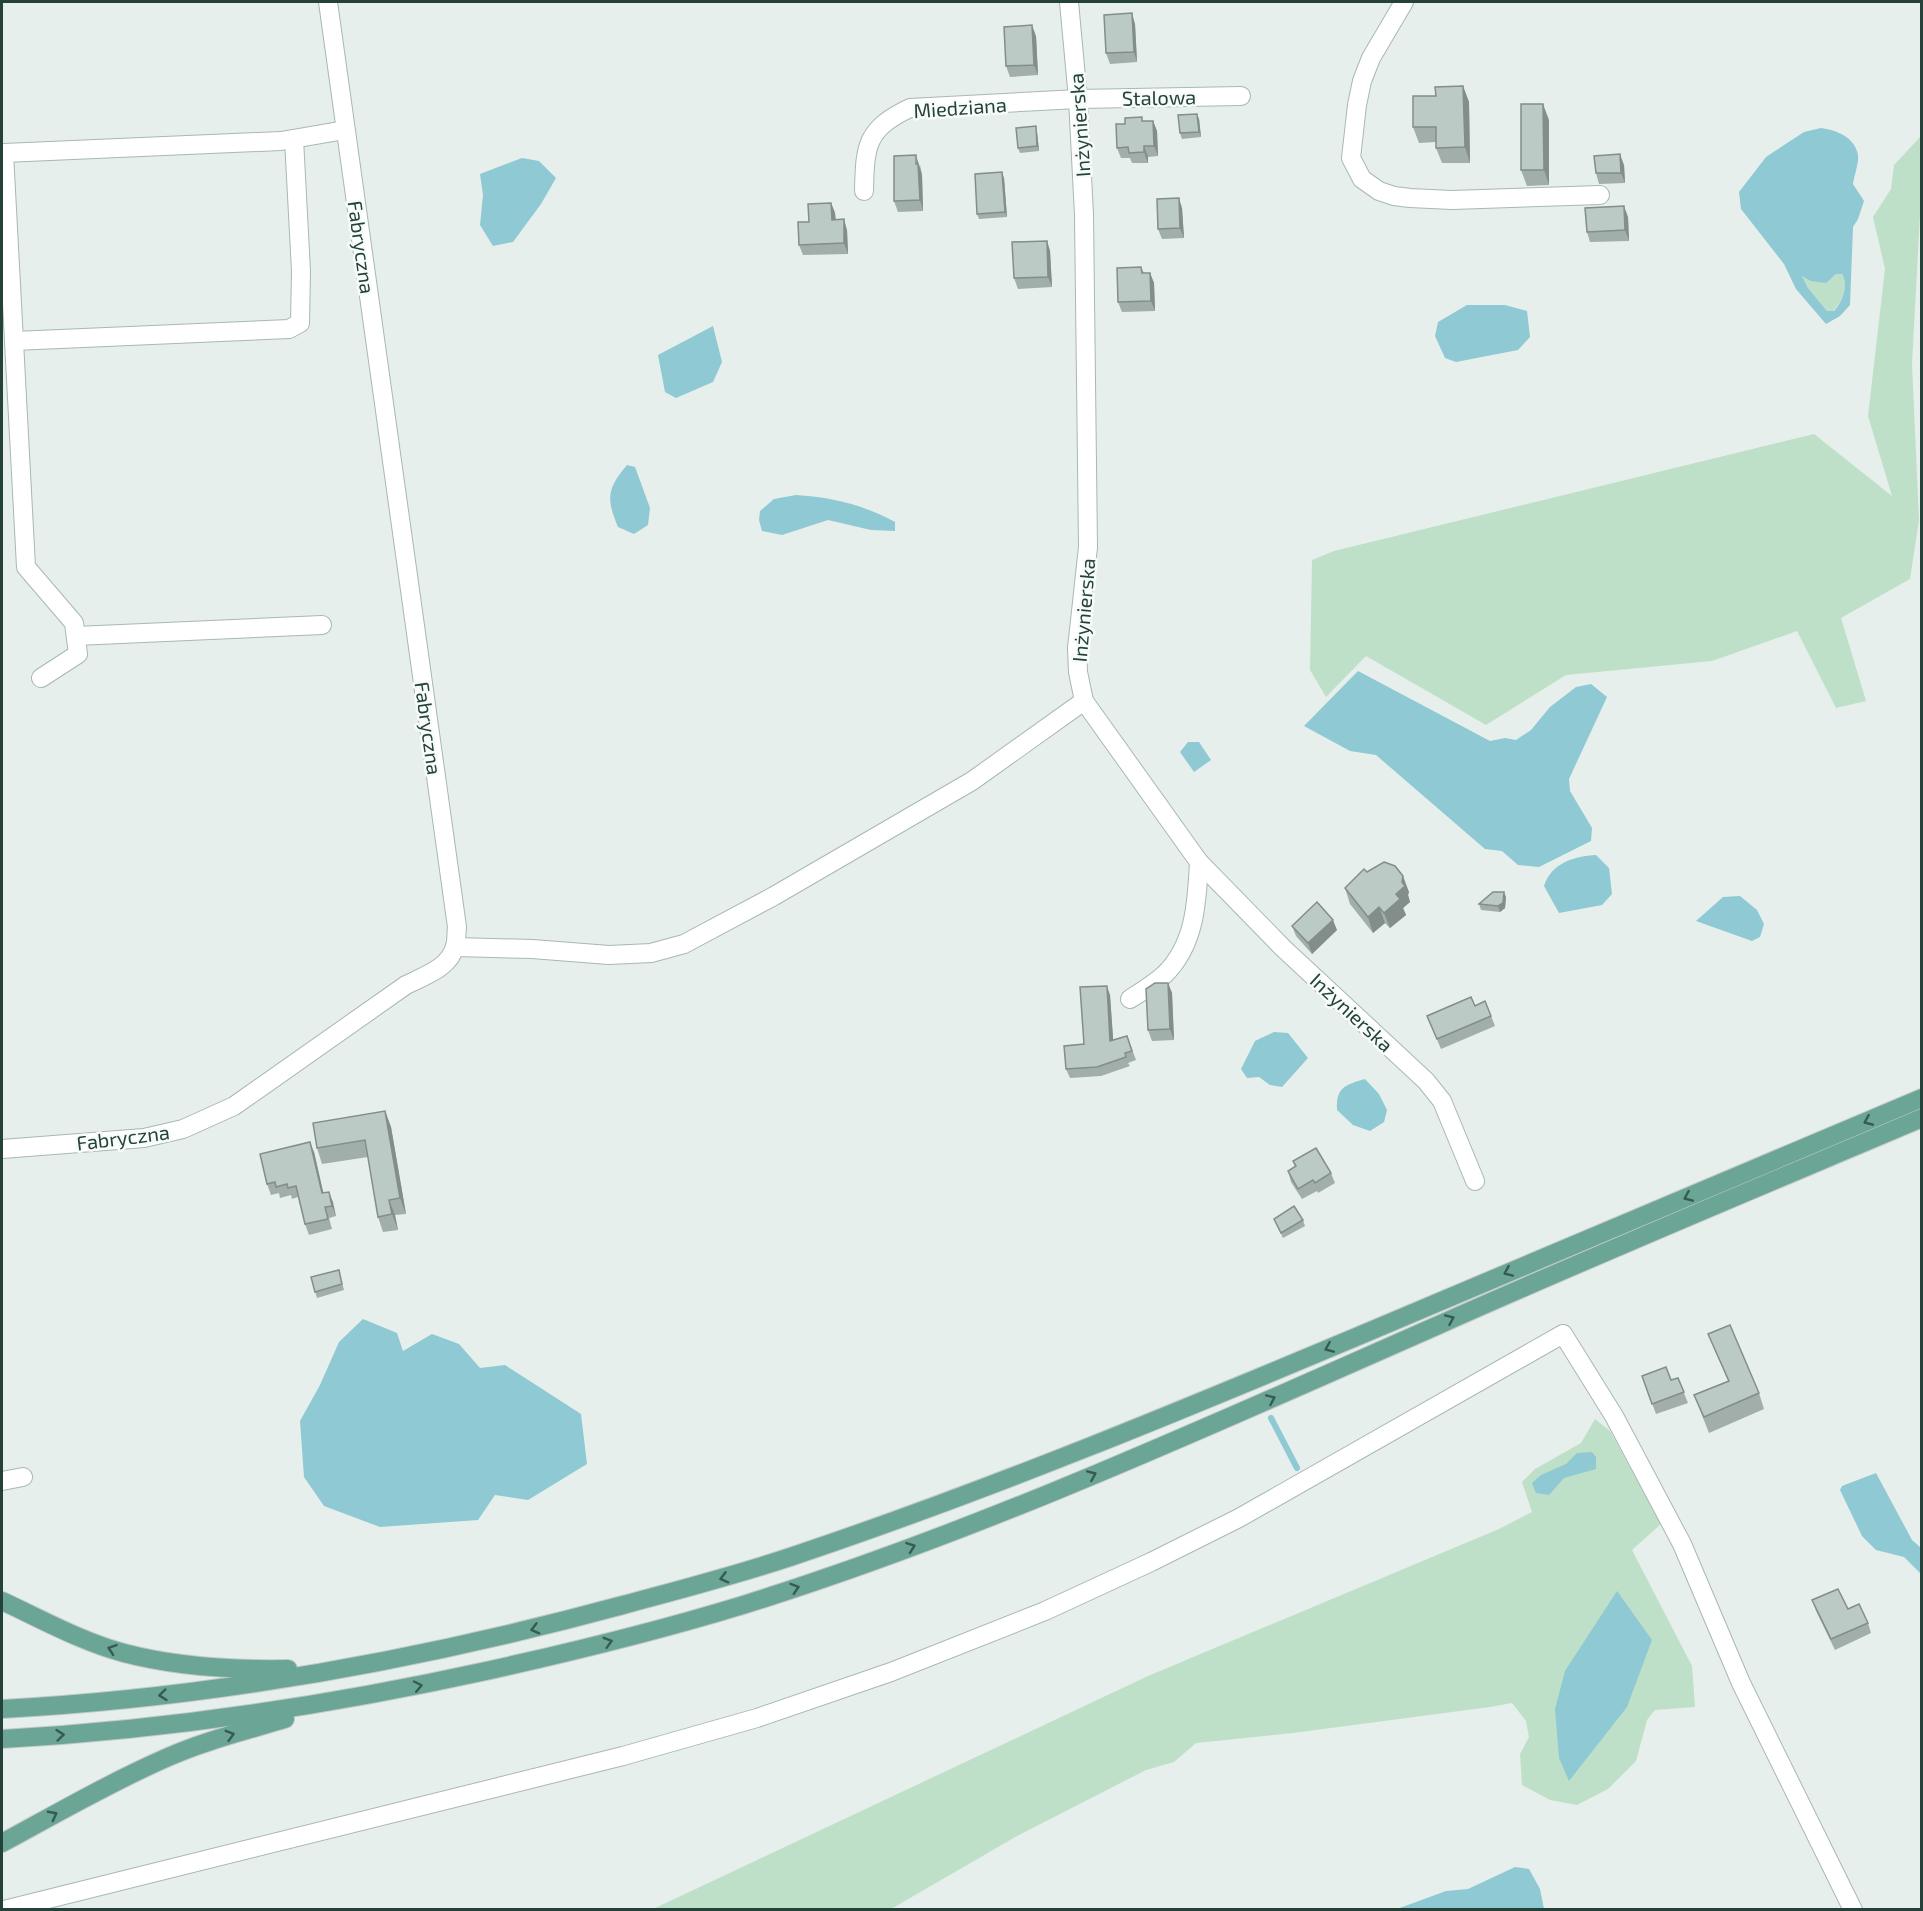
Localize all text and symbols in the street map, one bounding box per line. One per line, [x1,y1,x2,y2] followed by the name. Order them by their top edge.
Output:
[1063,72,1095,178] street label: Inżynierska
[1122,84,1196,110] street label: Stalowa
[913,92,1007,122] street label: Miedziana
[344,199,380,295] street label: Fabryczna
[1066,557,1100,663] street label: Inżynierska
[411,680,447,776] street label: Fabryczna
[1306,968,1398,1056] street label: Inżynierska
[1863,1114,1874,1126] one-way arrow
[75,1119,171,1155] street label: Fabryczna
[1683,1190,1694,1202] one-way arrow
[1504,1265,1515,1277] one-way arrow
[1443,1315,1454,1327] one-way arrow
[1324,1341,1335,1353] one-way arrow
[1265,1394,1276,1406] one-way arrow
[1085,1470,1096,1482] one-way arrow
[905,1542,916,1554] one-way arrow
[719,1571,730,1583] one-way arrow
[789,1582,800,1595] one-way arrow
[531,1622,541,1634] one-way arrow
[603,1637,613,1650] one-way arrow
[107,1643,118,1656] one-way arrow
[412,1680,422,1693] one-way arrow
[159,1688,168,1701] one-way arrow
[55,1729,64,1742] one-way arrow
[224,1730,235,1742] one-way arrow
[47,1811,57,1822] one-way arrow

